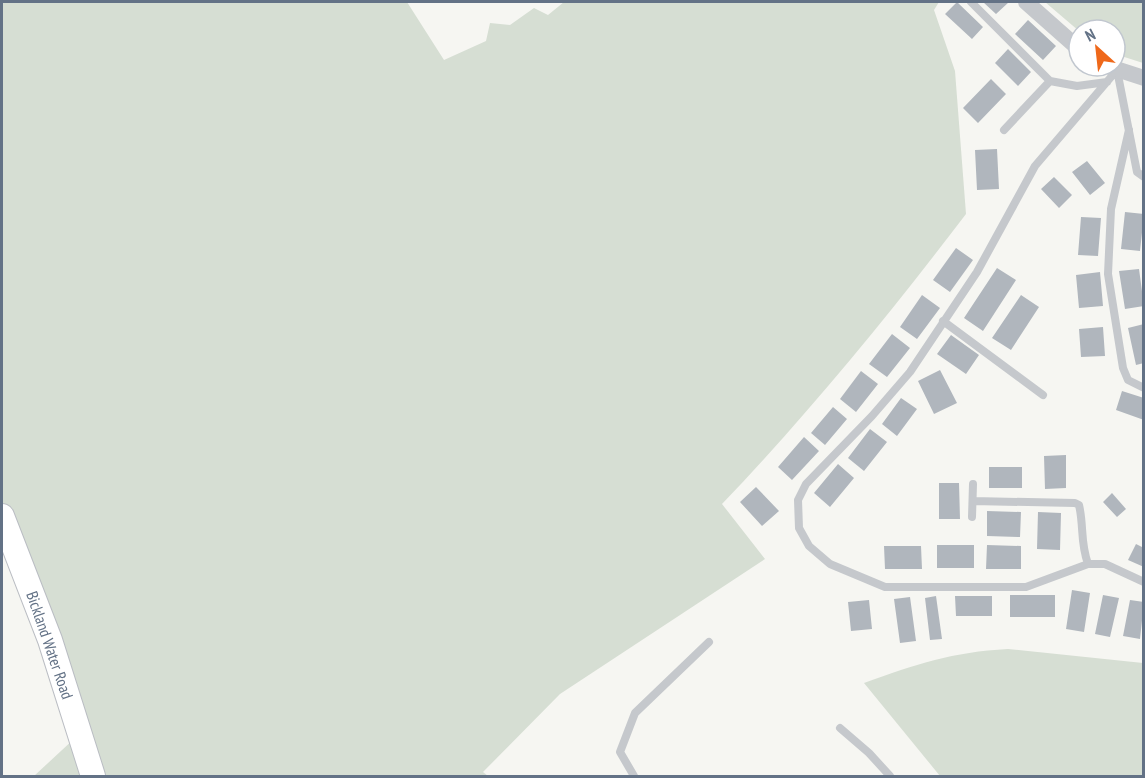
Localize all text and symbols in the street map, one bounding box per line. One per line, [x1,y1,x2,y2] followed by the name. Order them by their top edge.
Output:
[1067,18,1127,78] north arrow
[1082,24,1099,46] text: N
[22,588,78,702] street label: Bickland Water Road

